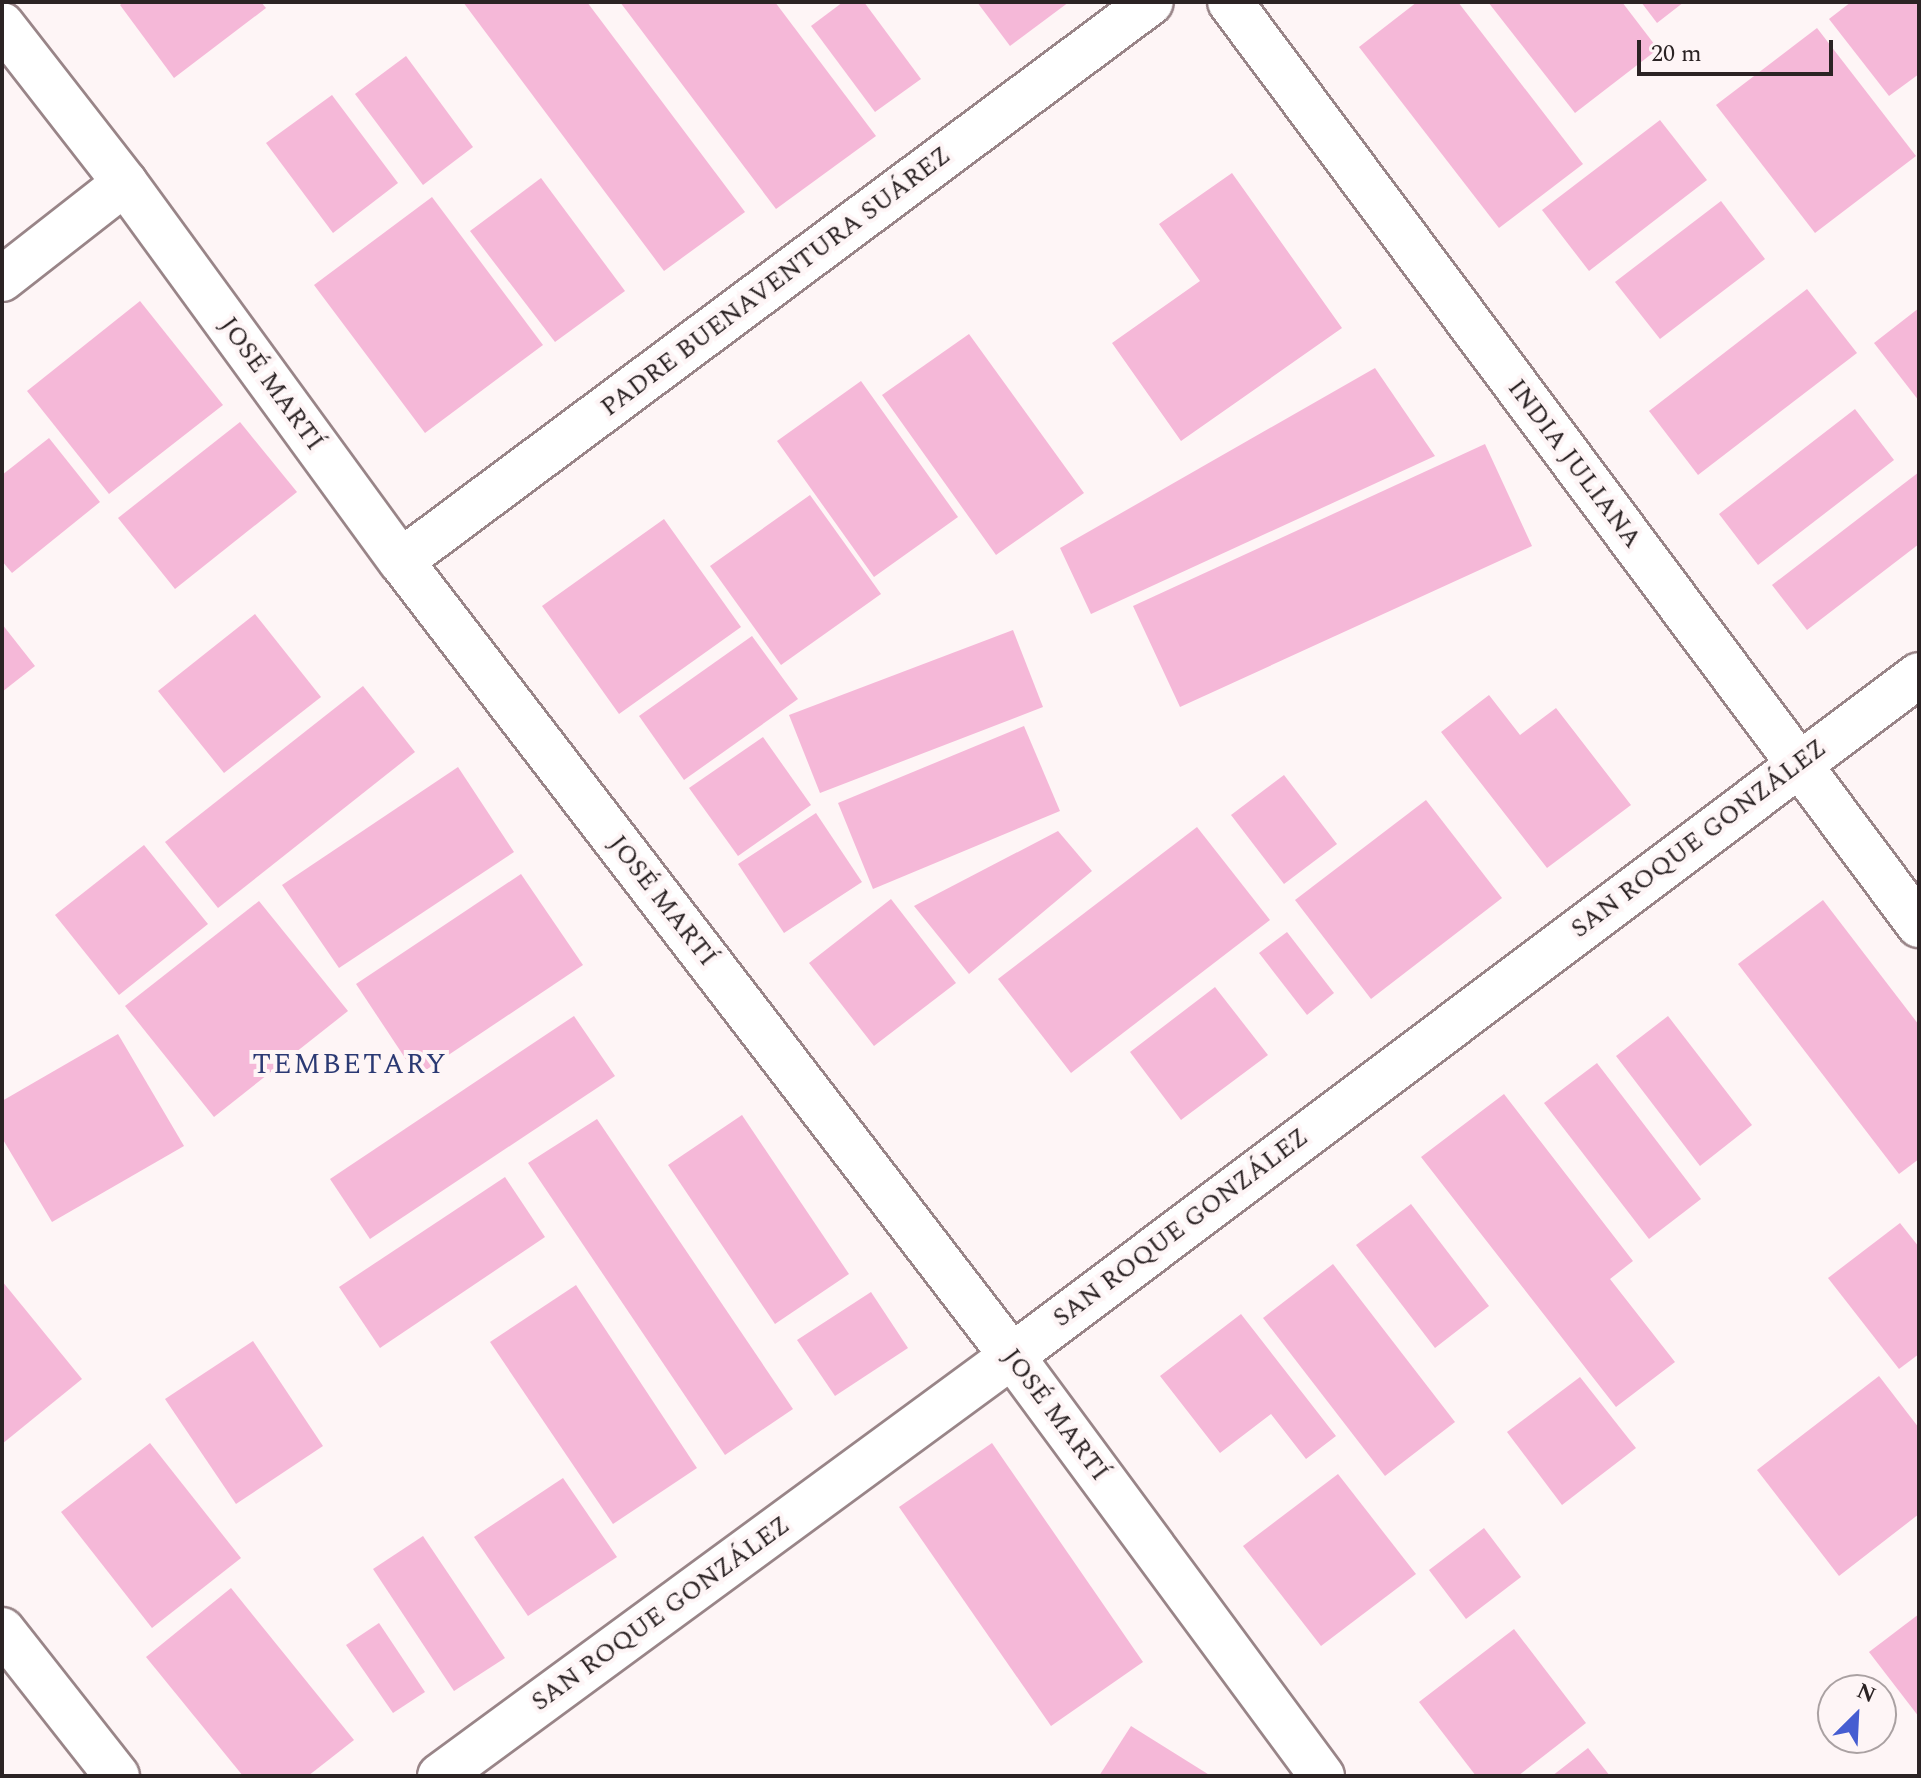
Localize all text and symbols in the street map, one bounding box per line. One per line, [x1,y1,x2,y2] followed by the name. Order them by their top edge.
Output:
[1641,24,1837,74] scale bar
[1651,36,1702,72] text: 20 m
[595,140,957,424] street label: PADRE BUENAVENTURA SUÁREZ
[212,311,330,457] street label: JOSÉ MARTÍ
[1500,373,1648,555] street label: INDIA JULIANA
[1565,733,1833,945] street label: SAN ROQUE GONZÁLEZ
[601,829,723,973] street label: JOSÉ MARTÍ
[252,1048,448,1082] district label: TEMBETARY
[1047,1122,1315,1334] street label: SAN ROQUE GONZÁLEZ
[995,1343,1115,1487] street label: JOSÉ MARTÍ
[526,1510,796,1718] street label: SAN ROQUE GONZÁLEZ
[1817,1674,1897,1754] north arrow
[1851,1675,1881,1712] text: N

